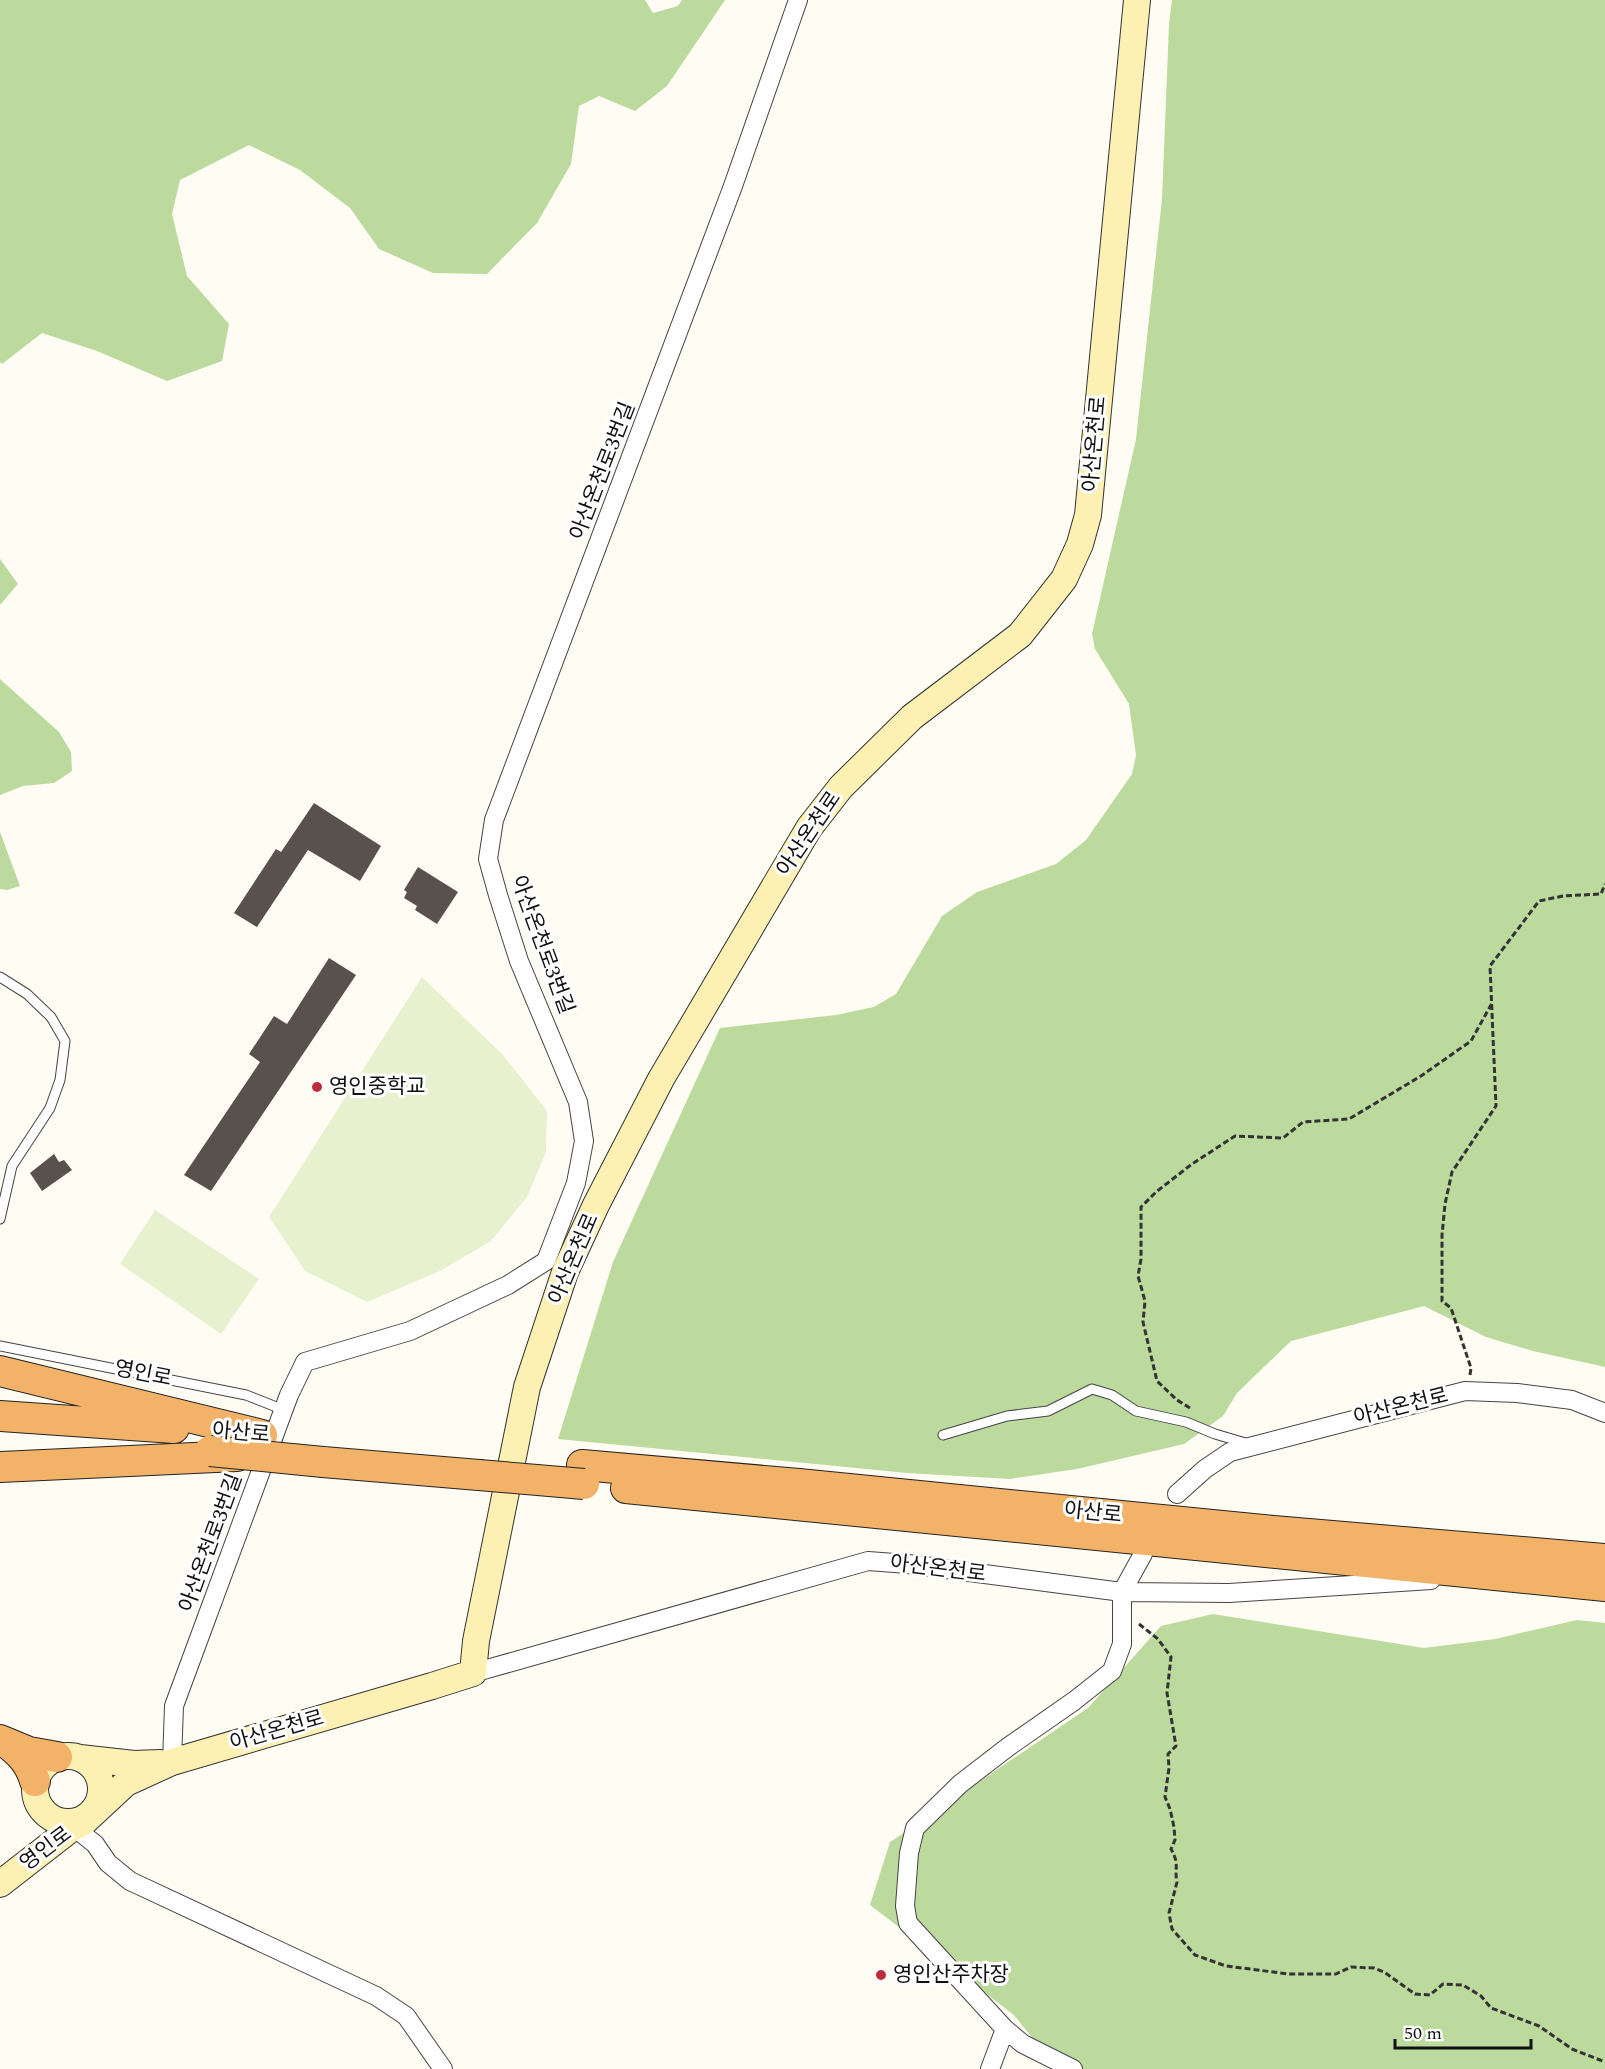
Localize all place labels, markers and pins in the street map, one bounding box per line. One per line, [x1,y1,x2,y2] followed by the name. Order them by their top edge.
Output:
[329,1071,426,1103] place label: 영인중학교
[310,1080,324,1094] marker: 영인중학교
[893,1959,1009,1991] place label: 영인산주차장
[874,1968,888,1982] marker: 영인산주차장

